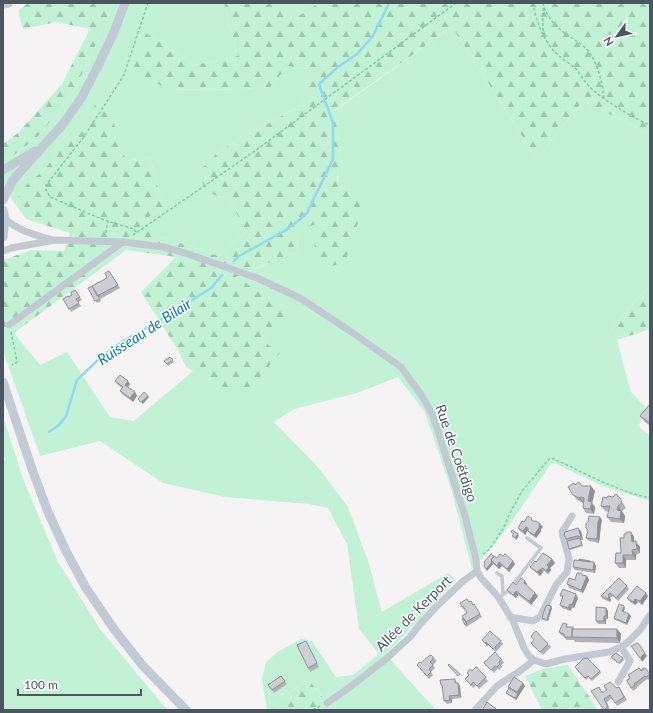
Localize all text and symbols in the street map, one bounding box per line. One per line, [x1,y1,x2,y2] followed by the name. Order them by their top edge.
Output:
[597,16,637,56] north arrow
[600,35,616,49] text: N
[93,293,195,368] water label: Ruisseau de Bilair
[432,402,482,504] street label: Rue de Coëtdigo
[372,572,454,654] street label: Allée de Kerport
[18,671,141,697] scale bar
[24,677,58,692] text: 100 m

